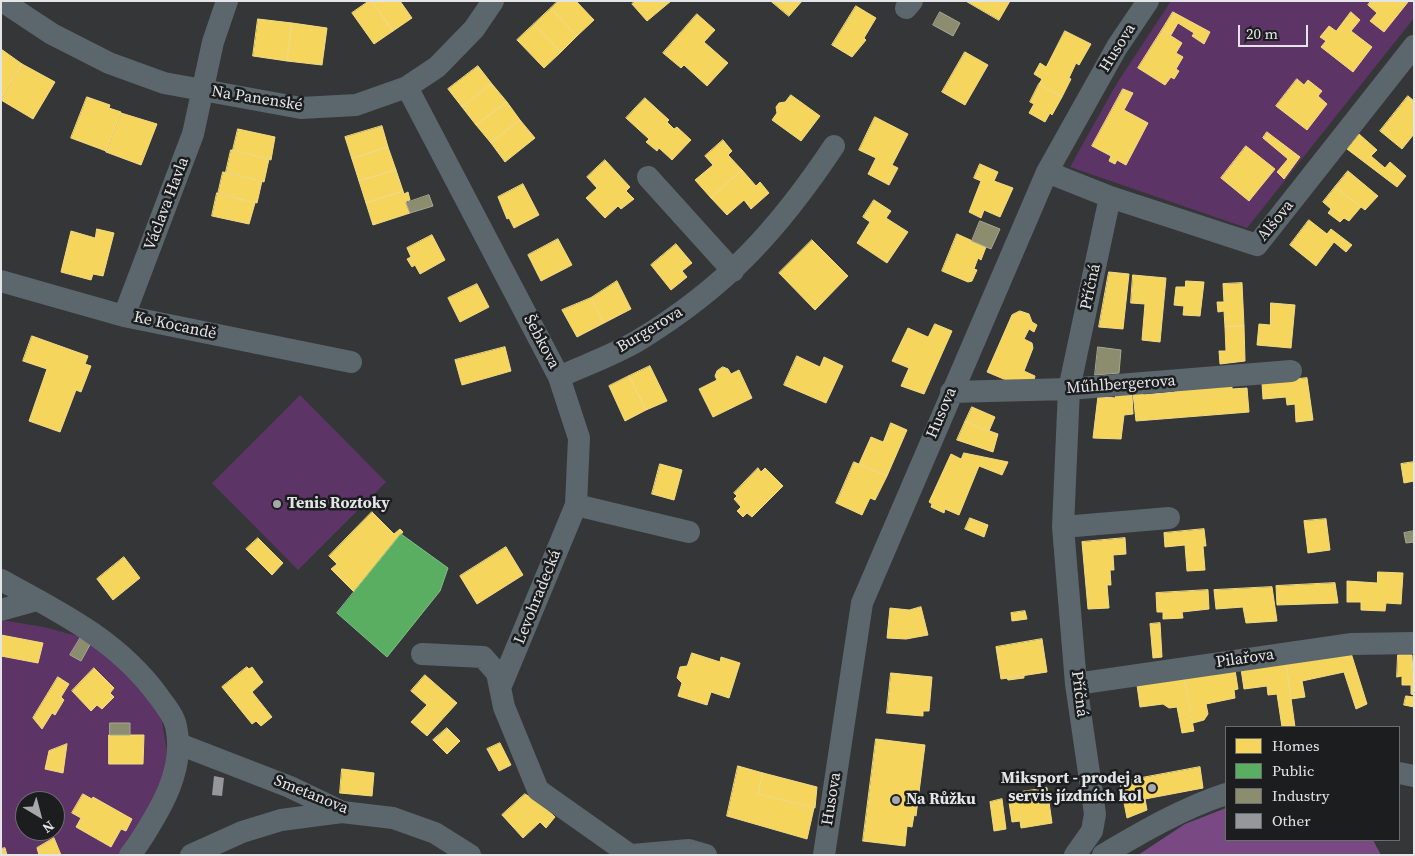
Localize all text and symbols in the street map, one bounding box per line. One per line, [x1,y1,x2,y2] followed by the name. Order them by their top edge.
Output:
[1240,15,1310,47] scale bar
[1096,20,1140,76] street label: Husova
[1246,23,1278,44] text: 20 m
[210,82,304,116] street label: Na Panenské
[140,155,194,253] street label: Václava Havla
[1254,197,1298,245] street label: Alšova
[1077,262,1105,312] street label: Příčná
[614,303,686,357] street label: Burgerova
[132,308,218,344] street label: Ke Kocandě
[519,312,563,372] street label: Šebkova
[1066,372,1176,398] street label: Műhlbergerova
[923,385,961,441] street label: Husova
[287,494,390,514] place label: Tenis Roztoky
[271,498,283,510] marker: Tenis Roztoky
[510,547,566,647] street label: Levohradecká
[1215,645,1275,673] street label: Pilařova
[1067,670,1091,718] street label: Příčná
[1225,726,1400,841] legend
[1272,735,1319,756] text: Homes
[1272,760,1314,781] text: Public
[1001,769,1142,807] place label: Miksport - prodej a servis jízdních kol
[271,771,351,819] street label: Smetanova
[818,771,846,827] street label: Husova
[1146,782,1158,794] marker: Miksport - prodej a servis jízdních kol
[1272,785,1329,806] text: Industry
[906,790,976,810] place label: Na Růžku
[15,791,65,841] north arrow
[890,794,902,806] marker: Na Růžku
[1272,810,1311,831] text: Other
[38,816,59,838] text: N

